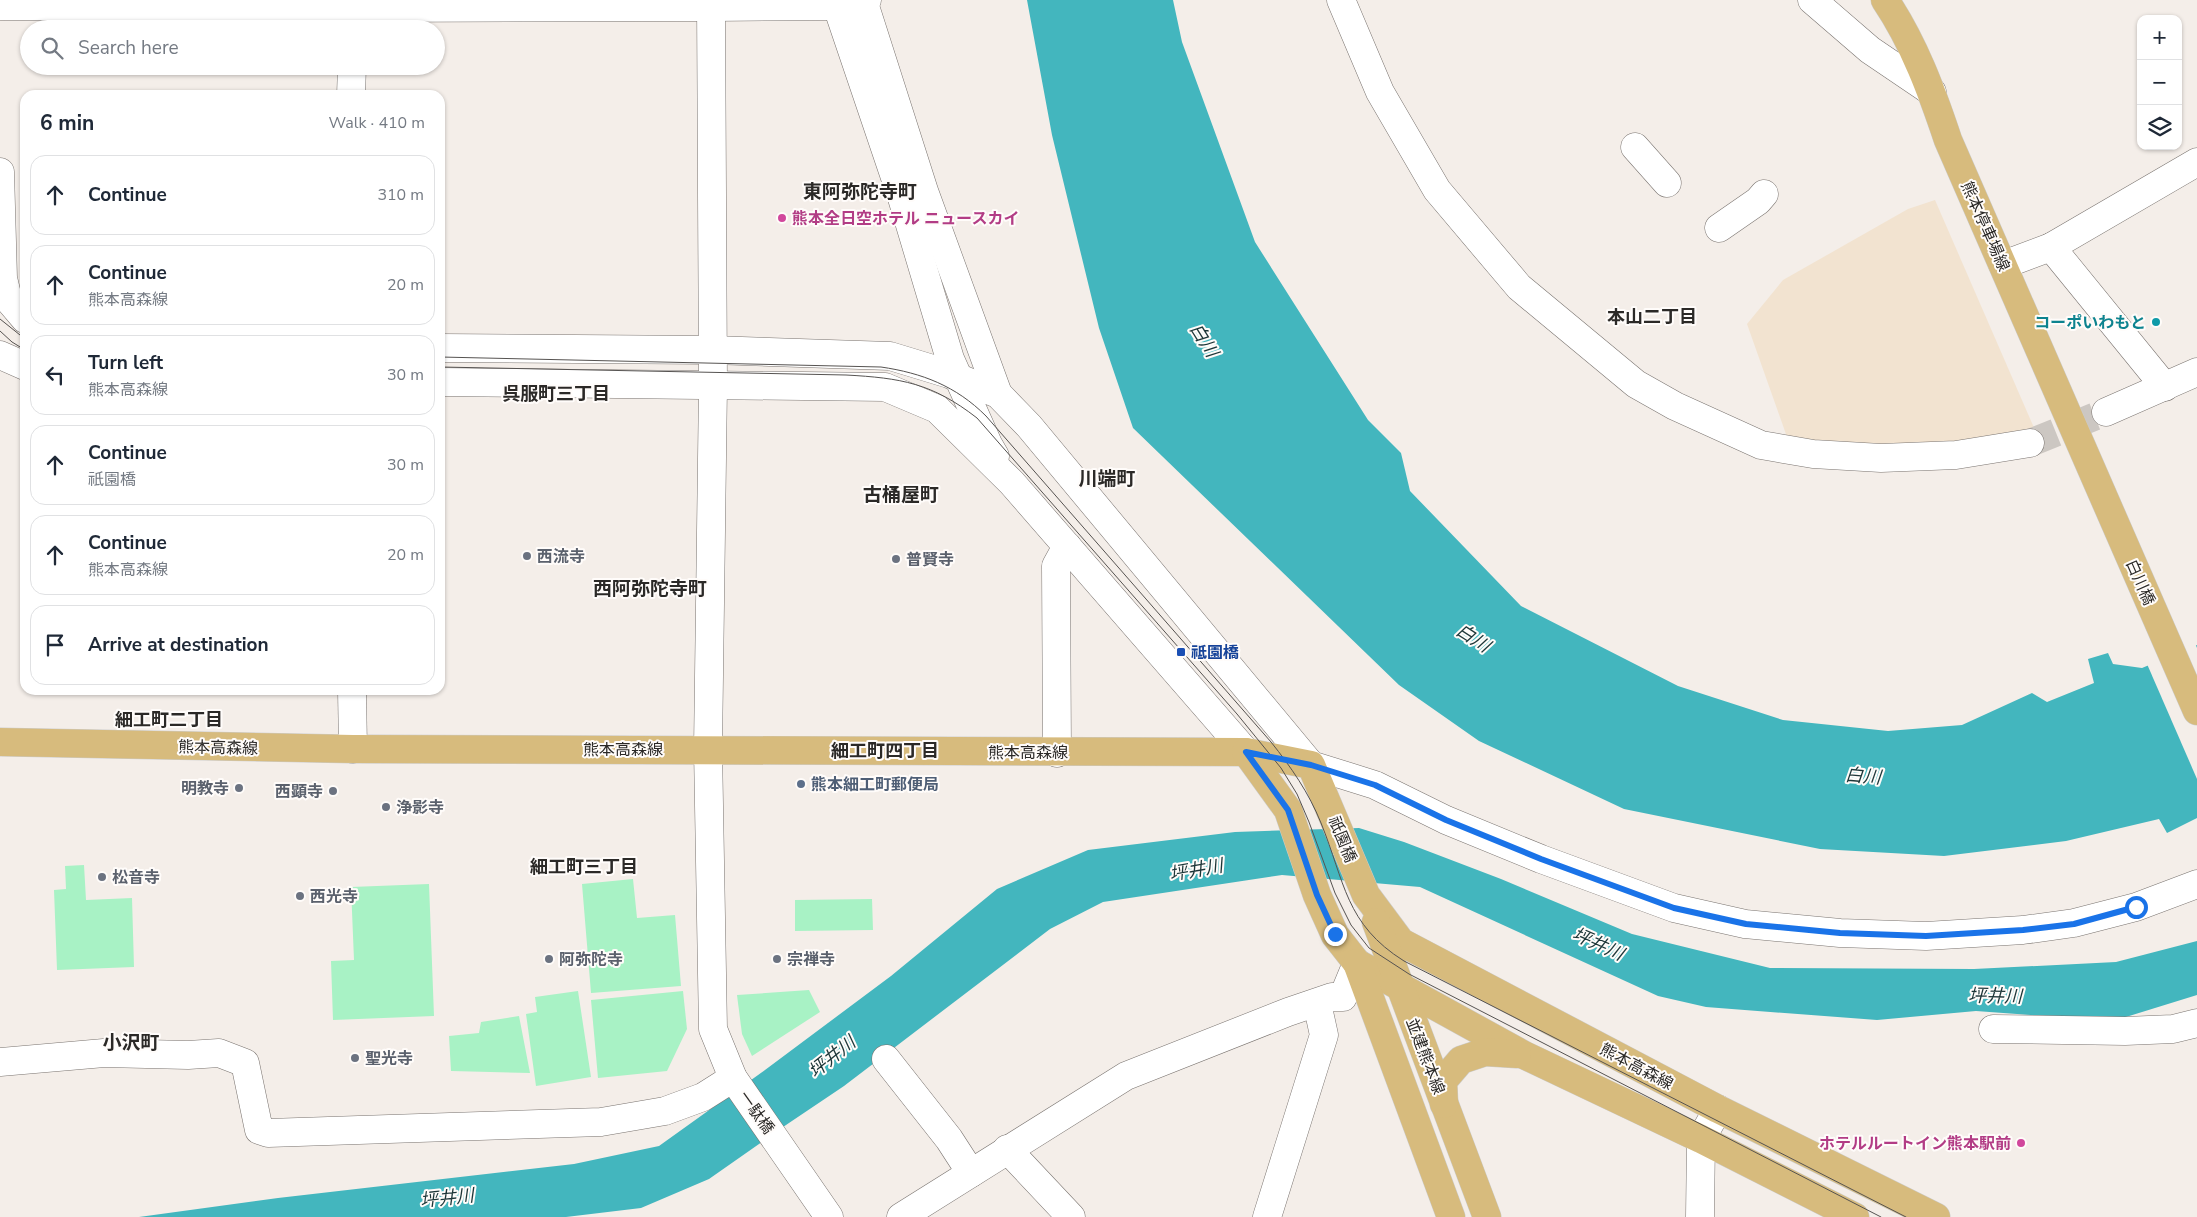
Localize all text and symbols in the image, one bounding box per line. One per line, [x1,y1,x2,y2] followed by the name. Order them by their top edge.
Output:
[2137,15,2182,150] map controls
[2137,15,2182,60] button: +
[20,20,445,75] search box
[38,34,66,62] icon: search
[78,35,179,61] text: Search here
[2137,60,2182,105] button: −
[2137,105,2182,150] button: layers
[40,109,94,137] text: 6 min
[329,112,425,134] text: Walk · 410 m
[1956,178,2015,275] street label: 熊本停車場線
[803,179,917,205] district label: 東阿弥陀寺町
[41,181,69,209] icon: ahead
[88,182,167,208] text: Continue
[377,184,424,206] text: 310 m
[792,208,1020,230] place label: 熊本全日空ホテル ニュースカイ
[776,212,788,224] marker: 熊本全日空ホテル ニュースカイ
[88,260,167,286] text: Continue
[41,271,69,299] icon: ahead
[387,274,424,296] text: 20 m
[88,289,168,311] text: 熊本高森線
[1607,305,1697,329] district label: 本山二丁目
[2034,312,2146,334] place label: コーポいわもと
[2150,316,2162,328] marker: コーポいわもと
[1184,318,1225,363] water label: 白川
[88,350,163,376] text: Turn left
[41,361,69,389] icon: left
[387,364,424,386] text: 30 m
[88,379,168,401] text: 熊本高森線
[502,382,610,406] district label: 呉服町三丁目
[88,440,167,466] text: Continue
[41,451,69,479] icon: ahead
[387,454,424,476] text: 30 m
[1078,466,1136,492] district label: 川端町
[88,469,136,491] text: 祇園橋
[863,482,939,508] district label: 古桶屋町
[88,530,167,556] text: Continue
[41,541,69,569] icon: ahead
[387,544,424,566] text: 20 m
[537,546,585,568] place label: 西流寺
[906,549,954,571] place label: 普賢寺
[521,550,533,562] marker: 西流寺
[890,553,902,565] marker: 普賢寺
[2120,556,2160,609] street label: 白川橋
[88,559,168,581] text: 熊本高森線
[593,576,707,602] district label: 西阿弥陀寺町
[1451,618,1496,659] water label: 白川
[41,631,69,659] icon: arrive
[88,632,269,658] text: Arrive at destination
[1191,642,1239,664] place label: 祗園橋
[1175,646,1187,658] marker: 祗園橋
[115,708,223,732] district label: 細工町二丁目
[178,736,258,760] street label: 熊本高森線
[583,739,663,761] street label: 熊本高森線
[831,739,939,763] district label: 細工町四丁目
[988,742,1068,764] street label: 熊本高森線
[1844,762,1884,790] water label: 白川
[811,774,939,796] place label: 熊本細工町郵便局
[181,778,229,800] place label: 明教寺
[795,778,807,790] marker: 熊本細工町郵便局
[275,781,323,803] place label: 西顕寺
[233,782,245,794] marker: 明教寺
[327,785,339,797] marker: 西顕寺
[396,797,444,819] place label: 浄影寺
[380,801,392,813] marker: 浄影寺
[1323,813,1361,866] street label: 祇園橋
[1167,853,1227,887] water label: 坪井川
[530,855,638,879] district label: 細工町三丁目
[112,867,160,889] place label: 松音寺
[96,871,108,883] marker: 松音寺
[310,886,358,908] place label: 西光寺
[294,890,306,902] marker: 西光寺
[2125,896,2148,919] route start
[1568,922,1629,967] water label: 坪井川
[1324,923,1347,946] route end
[559,949,623,971] place label: 阿弥陀寺
[787,949,835,971] place label: 宗禅寺
[543,953,555,965] marker: 阿弥陀寺
[771,953,783,965] marker: 宗禅寺
[1968,984,2024,1009] water label: 坪井川
[1400,1015,1450,1098] street label: 並建熊本線
[803,1029,862,1083] water label: 坪井川
[102,1030,160,1056] district label: 小沢町
[1596,1038,1677,1095] street label: 熊本高森線
[365,1048,413,1070] place label: 聖光寺
[349,1052,361,1064] marker: 聖光寺
[733,1087,779,1139] street label: 一駄橋
[1819,1133,2011,1155] place label: ホテルルートイン熊本駅前
[2015,1137,2027,1149] marker: ホテルルートイン熊本駅前
[419,1183,477,1213] water label: 坪井川

